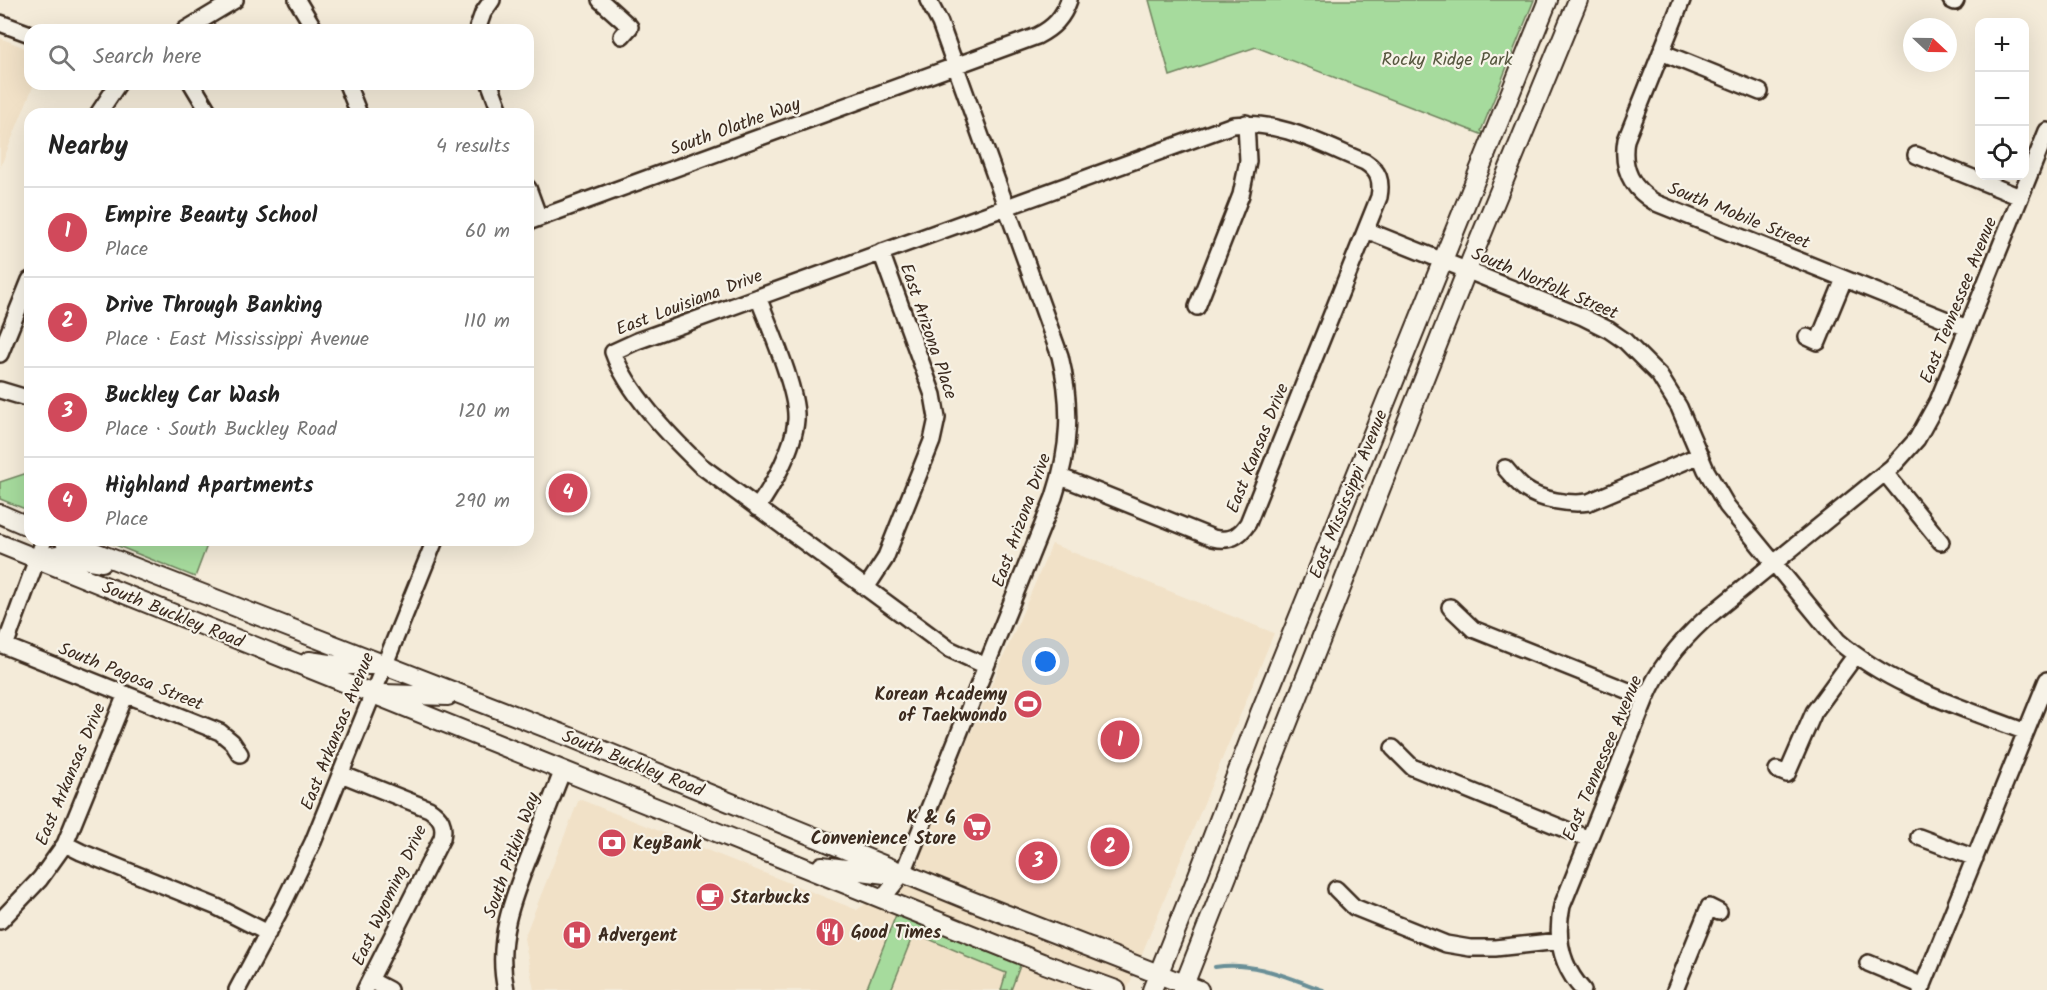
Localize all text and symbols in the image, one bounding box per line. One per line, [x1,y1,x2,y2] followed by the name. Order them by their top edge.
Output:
[1903,18,1957,72] north arrow
[1975,18,2029,180] map controls
[1975,18,2029,72] button: +
[24,24,534,90] search box
[93,40,201,75] text: Search here
[45,41,78,74] icon: search
[1381,46,1513,75] park label: Rocky Ridge Park
[1975,72,2029,126] button: −
[666,90,805,164] street label: South Olathe Way
[48,126,128,168] text: Nearby
[1975,126,2029,180] button: locate
[436,131,510,163] text: 4 results
[1663,175,1815,259] street label: South Mobile Street
[105,199,317,234] text: Empire Beauty School
[1913,213,2006,388] street label: East Tennessee Avenue
[64,216,71,248] text: 1
[465,216,510,248] text: 60 m
[105,234,148,266] text: Place
[1466,240,1623,329] street label: South Norfolk Street
[891,260,964,403] street label: East Arizona Place
[612,262,767,345] street label: East Louisiana Drive
[105,289,323,324] text: Drive Through Banking
[62,306,73,338] text: 2
[464,306,510,338] text: 110 m
[105,324,369,356] text: Place · East Mississippi Avenue
[105,379,280,414] text: Buckley Car Wash
[1219,379,1298,518] street label: East Kansas Drive
[62,396,73,428] text: 3
[458,396,510,428] text: 120 m
[1302,406,1397,584] street label: East Mississippi Avenue
[105,414,337,446] text: Place · South Buckley Road
[985,449,1060,592] street label: East Arizona Drive
[105,469,314,504] text: Highland Apartments
[548,470,588,516] pin: 4
[62,486,73,518] text: 4
[455,486,510,518] text: 290 m
[105,504,148,536] text: Place
[97,574,249,658] street label: South Buckley Road
[54,635,208,720] street label: South Pagosa Street
[1031,647,1060,676] your location
[293,648,383,815] street label: East Arkansas Avenue
[1555,671,1651,846] street label: East Tennessee Avenue
[875,681,1008,731] place label: Korean Academy of Taekwondo
[1012,688,1044,720] sports icon: Korean Academy of Taekwondo
[28,699,115,851] street label: East Arkansas Drive
[1100,718,1140,762] pin: 1
[557,723,709,807] street label: South Buckley Road
[476,788,549,922] street label: South Pitkin Way
[811,804,956,854] place label: K & G Convenience Store
[961,811,993,843] supermarket icon: K & G Convenience Store
[345,820,436,971] street label: East Wyoming Drive
[1090,824,1130,870] pin: 2
[596,827,628,859] bank icon: KeyBank
[633,830,702,859] place label: KeyBank
[1018,838,1058,884] pin: 3
[694,881,726,913] cafe icon: Starbucks
[731,884,810,913] place label: Starbucks
[814,916,846,948] restaurant icon: Good Times
[561,919,593,951] hospital icon: Advergent
[851,919,942,948] place label: Good Times
[598,922,678,951] place label: Advergent

